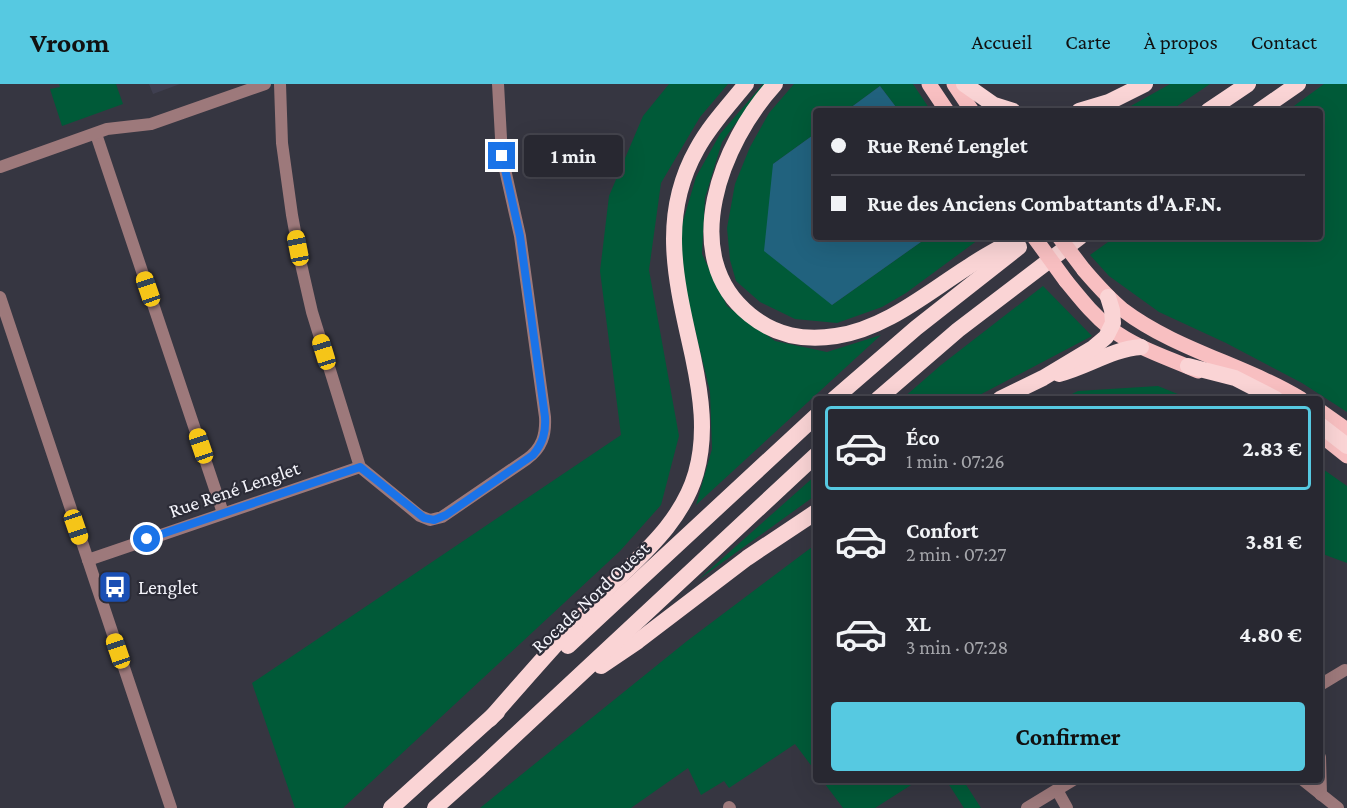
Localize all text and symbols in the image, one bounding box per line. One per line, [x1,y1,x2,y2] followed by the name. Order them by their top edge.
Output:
[30,27,110,58] text: Vroom
[972,30,1032,54] text: Accueil
[1065,30,1111,54] text: Carte
[1144,30,1218,54] text: À propos
[1251,30,1317,54] text: Contact
[867,133,1028,158] text: Rue René Lenglet
[523,135,622,177] callout: 1 min
[488,142,515,169] route end
[551,145,596,167] text: 1 min
[867,191,1222,216] text: Rue des Anciens Combattants d'A.F.N.
[286,229,310,267] car
[134,269,162,309] car
[310,332,338,372] car
[834,421,888,475] icon: car
[906,425,940,450] text: Éco
[187,426,215,466] car
[1243,436,1302,461] text: 2.83 €
[906,450,1005,472] text: 1 min · 07:26
[166,456,303,523] street label: Rue René Lenglet
[62,507,90,547] car
[834,514,888,568] icon: car
[906,518,979,543] text: Confort
[133,525,160,552] route start
[1246,529,1302,554] text: 3.81 €
[527,537,654,657] street label: Rocade Nord Ouest
[906,543,1006,565] text: 2 min · 07:27
[97,569,133,605] bus stop icon: Lenglet
[138,576,198,599] place label: Lenglet
[834,607,888,661] icon: car
[906,611,931,636] text: XL
[1239,622,1302,647] text: 4.80 €
[104,631,132,671] car
[906,636,1008,658] text: 3 min · 07:28
[831,702,1305,771] button: Confirmer

